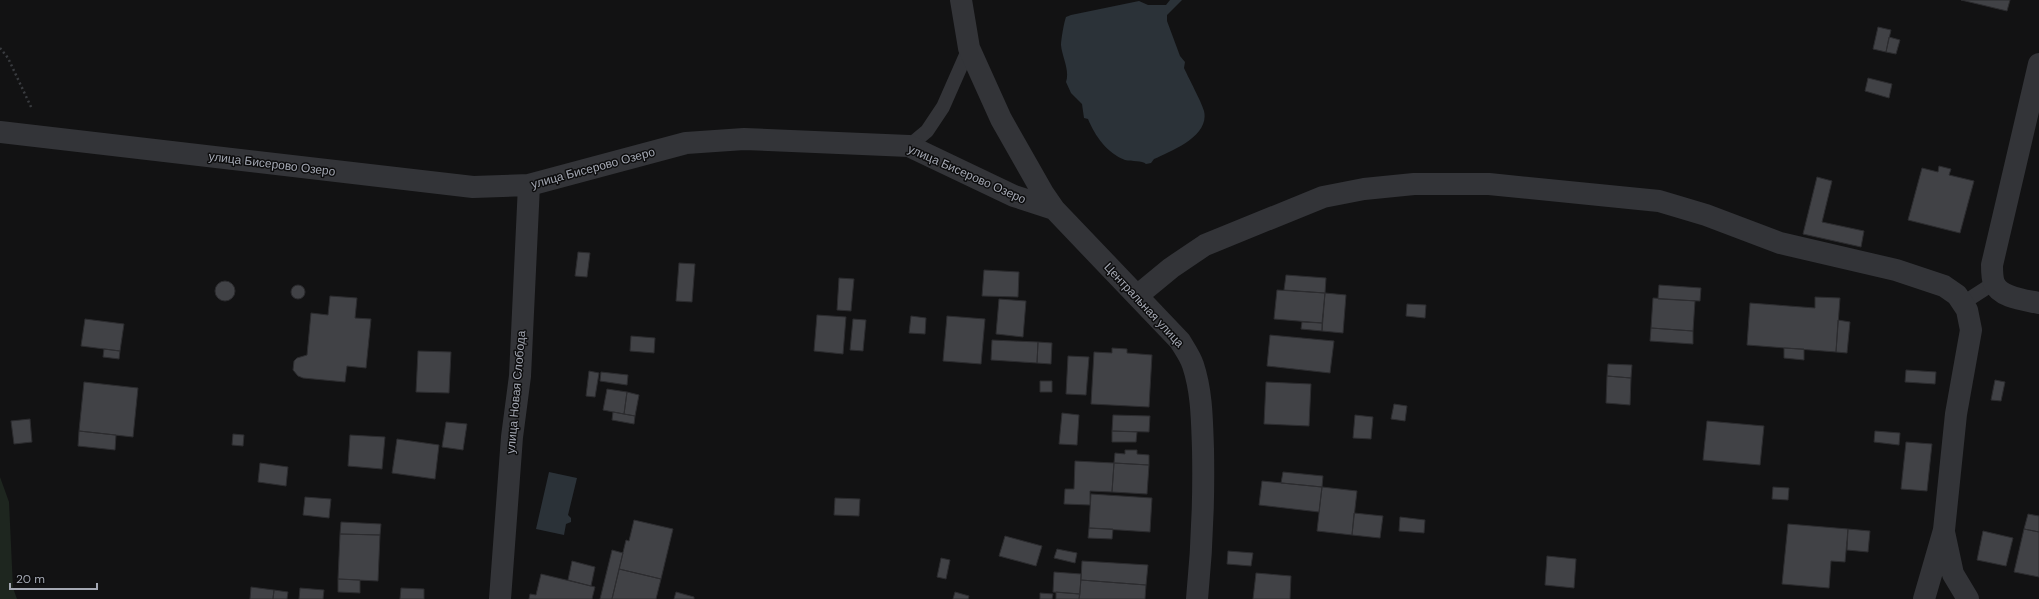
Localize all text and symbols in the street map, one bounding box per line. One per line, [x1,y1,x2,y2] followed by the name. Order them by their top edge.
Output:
[905,141,1029,207] street label: улица Бисерово Озеро
[529,144,657,192] street label: улица Бисерово Озеро
[208,148,337,180] street label: улица Бисерово Озеро
[1101,259,1188,351] street label: Центральная улица
[503,329,529,454] street label: улица Новая Слобода
[10,565,97,591] scale bar
[16,571,45,587] text: 20 m

